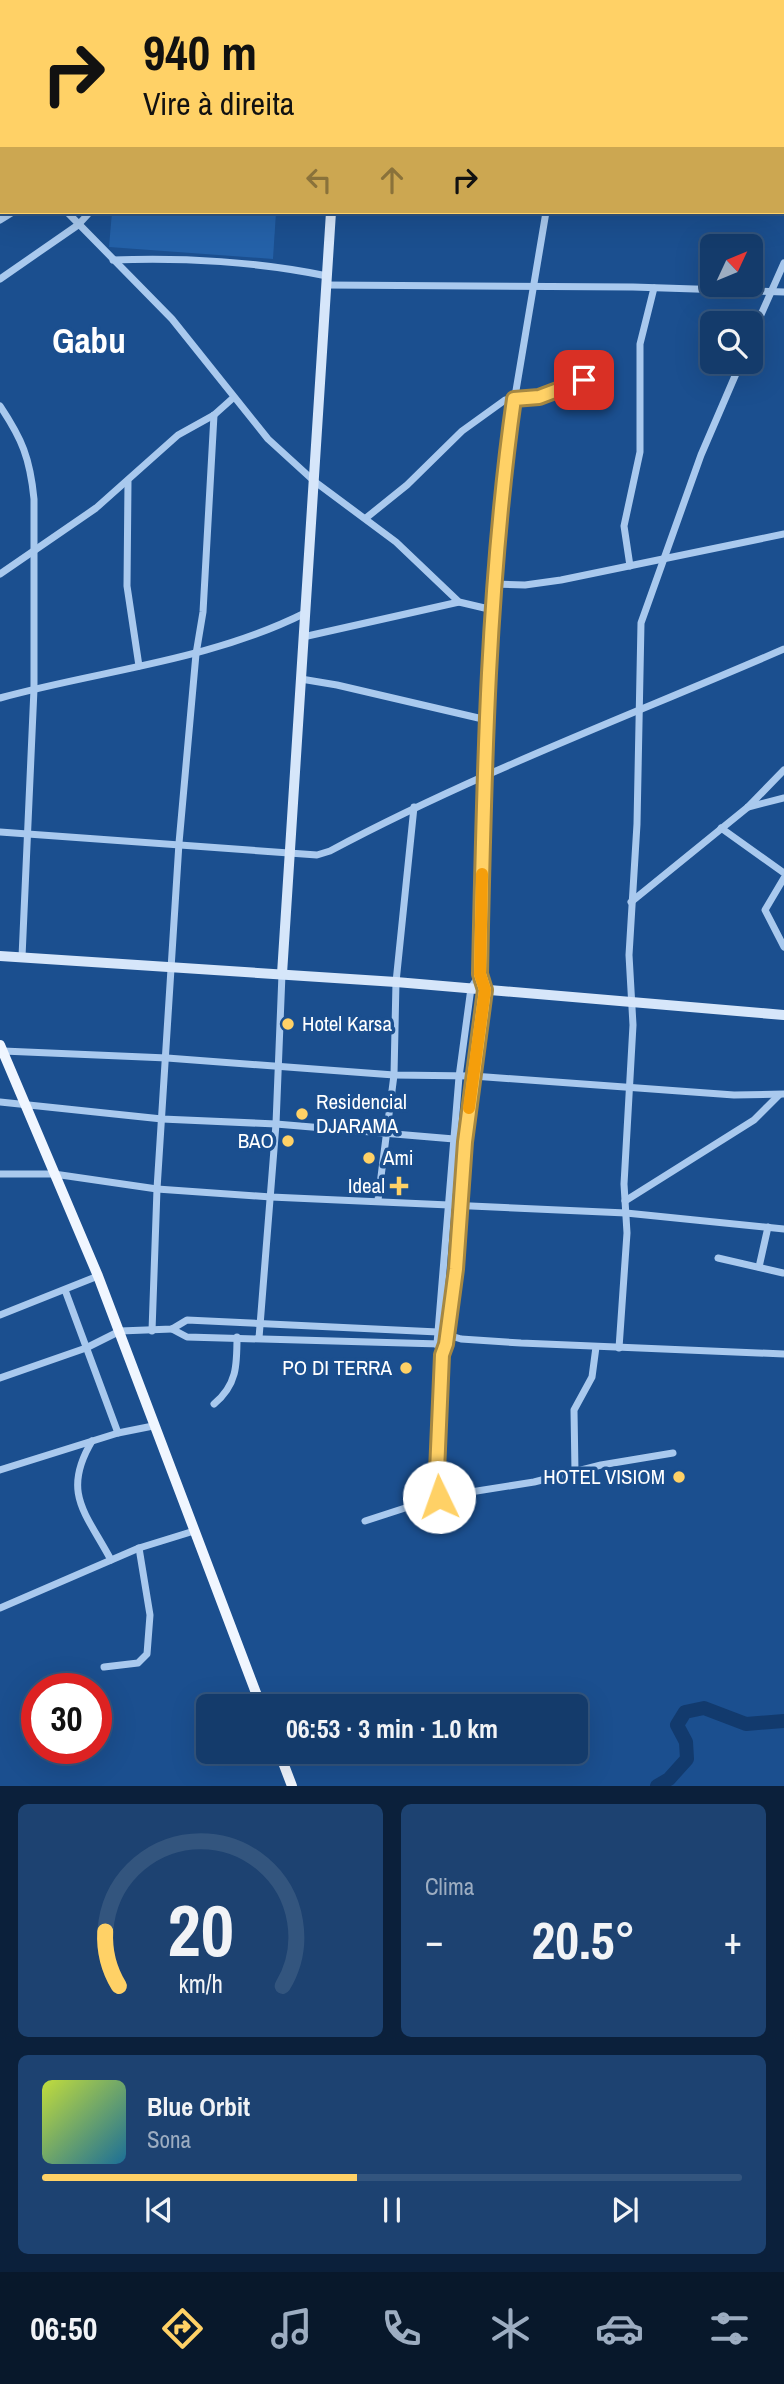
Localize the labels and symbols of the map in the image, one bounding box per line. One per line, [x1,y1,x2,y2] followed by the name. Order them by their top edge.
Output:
[700,234,763,298] north arrow
[52,317,126,364] district label: Gabu
[554,350,614,410] pin
[302,1009,392,1038] place label: Hotel Karsa
[280,1016,296,1032] marker: Hotel Karsa
[316,1087,407,1140] place label: Residencial DJARAMA
[294,1106,310,1122] marker: Residencial DJARAMA
[238,1126,274,1155] place label: BAO
[280,1133,296,1149] marker: BAO
[382,1143,414,1172] place label: Ami
[361,1150,377,1166] marker: Ami
[348,1171,385,1200] place label: Ideal
[391,1178,407,1194] marker: Ideal
[282,1353,393,1382] place label: PO DI TERRA
[398,1360,414,1376] marker: PO DI TERRA
[402,1460,476,1534] position arrow
[543,1462,665,1491] place label: HOTEL VISIOM
[671,1469,687,1485] marker: HOTEL VISIOM
[21,1673,112,1764] speed limit sign: 30

